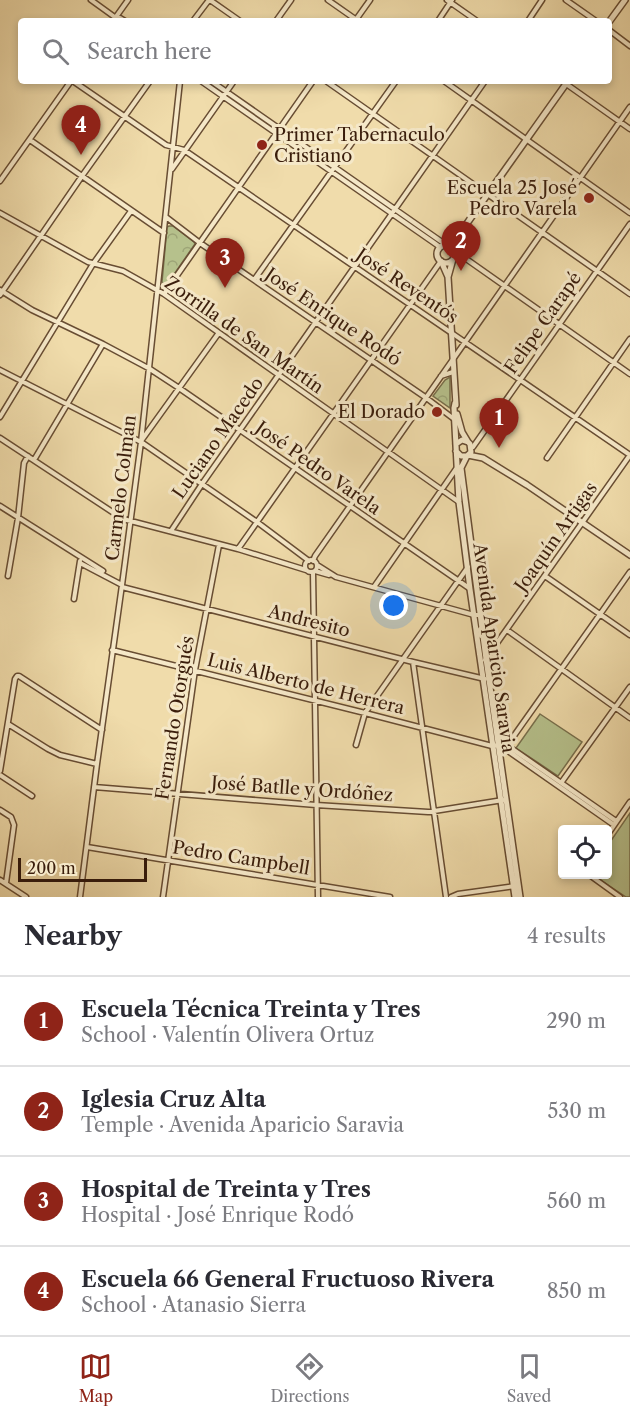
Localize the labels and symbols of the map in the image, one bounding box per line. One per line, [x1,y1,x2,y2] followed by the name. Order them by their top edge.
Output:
[62,106,100,155] pin: 4
[274,124,445,167] place label: Primer Tabernaculo Cristiano
[255,138,269,152] marker: Primer Tabernaculo Cristiano
[447,177,577,220] place label: Escuela 25 José Pedro Varela
[582,191,596,205] marker: Escuela 25 José Pedro Varela
[442,222,480,271] pin: 2
[206,238,244,288] pin: 3
[349,242,462,328] street label: José Reventós
[258,262,405,371] street label: José Enrique Rodó
[500,268,586,378] street label: Felipe Carapé
[160,272,328,398] street label: Zorrilla de San Martín
[168,373,268,503] street label: Luciano Macedo
[480,398,518,448] pin: 1
[338,401,425,423] place label: El Dorado
[430,405,444,419] marker: El Dorado
[101,414,141,562] street label: Carmelo Colman
[249,415,385,520] street label: José Pedro Varela
[508,478,602,599] street label: Joaquín Artigas
[468,541,520,755] street label: Avenida Aparicio Saravia
[379,591,408,620] your location
[265,600,352,642] street label: Andresito
[151,634,199,802] street label: Fernando Otorgués
[205,649,407,719] street label: Luis Alberto de Herrera
[207,771,394,806] street label: José Batlle y Ordóñez
[171,836,311,880] street label: Pedro Campbell
[18,855,147,882] scale bar

